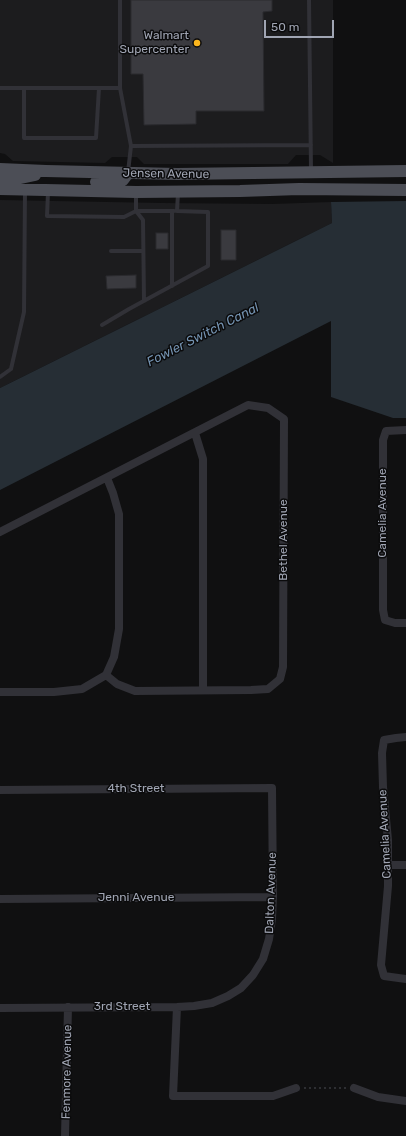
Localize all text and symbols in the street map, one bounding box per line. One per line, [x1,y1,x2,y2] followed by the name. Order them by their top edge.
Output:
[266,12,336,38] scale bar
[271,20,299,34] text: 50 m
[119,29,189,57] place label: Walmart Supercenter
[192,38,202,48] marker: Walmart Supercenter
[123,166,209,182] street label: Jensen Avenue
[144,300,262,370] water label: Fowler Switch Canal
[376,468,390,558] street label: Camelia Avenue
[277,499,291,581] street label: Bethel Avenue
[107,782,165,796] street label: 4th Street
[375,789,395,879] street label: Camelia Avenue
[262,852,280,934] street label: Dalton Avenue
[98,891,174,905] street label: Jenni Avenue
[94,1000,150,1014] street label: 3rd Street
[59,1025,75,1119] street label: Fenmore Avenue

